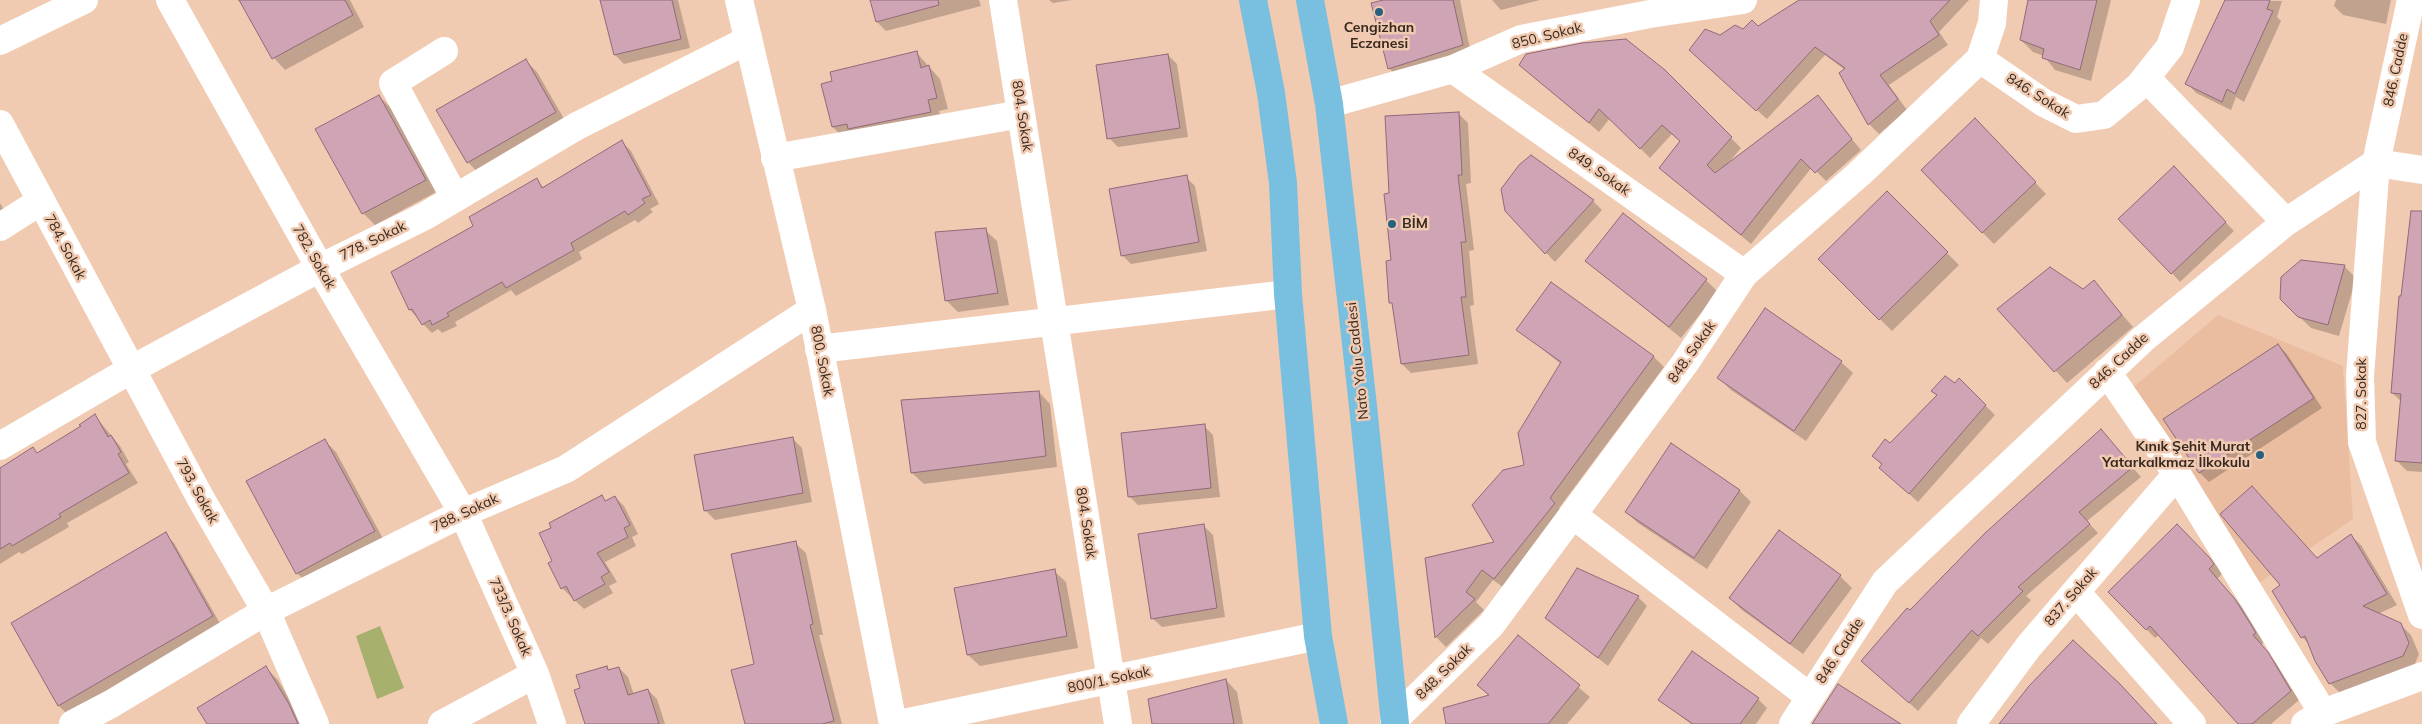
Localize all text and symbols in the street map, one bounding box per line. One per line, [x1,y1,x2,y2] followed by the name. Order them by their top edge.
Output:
[1373,6,1385,18] marker: Cengizhan Eczanesi
[1510,19,1584,53] street label: 850. Sokak
[1344,20,1414,52] place label: Cengizhan Eczanesi
[2380,32,2412,108] street label: 846. Cadde
[2003,70,2073,122] street label: 846. Sokak
[1008,79,1036,153] street label: 804. Sokak
[1565,145,1633,199] street label: 849. Sokak
[41,211,89,283] street label: 784. Sokak
[1402,216,1428,232] place label: BİM
[337,218,409,264] street label: 778. Sokak
[1386,218,1398,230] marker: BİM
[289,222,339,292] street label: 782. Sokak
[1343,301,1373,421] street label: Nato Yolu Caddesi
[1665,318,1719,386] street label: 848. Sokak
[807,324,837,398] street label: 800. Sokak
[2086,330,2152,392] street label: 846. Cadde
[2354,358,2370,430] street label: 827. Sokak
[2102,439,2250,472] place label: Kınık Şehit Murat Yatarkalkmaz İlkokulu
[2254,449,2266,461] marker: Kınık Şehit Murat Yatarkalkmaz İlkokulu
[172,456,222,526] street label: 793. Sokak
[1072,486,1100,560] street label: 804. Sokak
[429,490,501,536] street label: 788. Sokak
[2041,565,2101,629] street label: 837. Sokak
[485,575,535,659] street label: 733/3. Sokak
[1813,615,1867,687] street label: 846. Cadde
[1413,641,1475,703] street label: 848. Sokak
[1066,663,1152,697] street label: 800/1. Sokak

